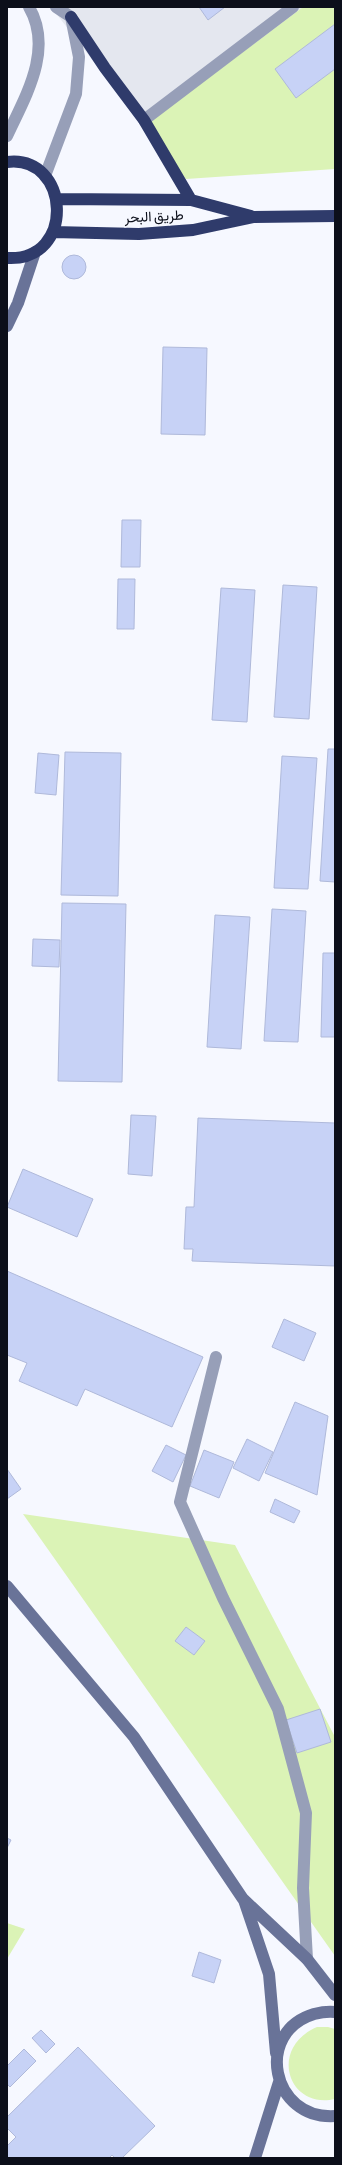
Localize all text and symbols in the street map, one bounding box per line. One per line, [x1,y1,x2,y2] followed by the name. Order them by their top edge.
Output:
[123,208,184,227] street label: طريق البحر

